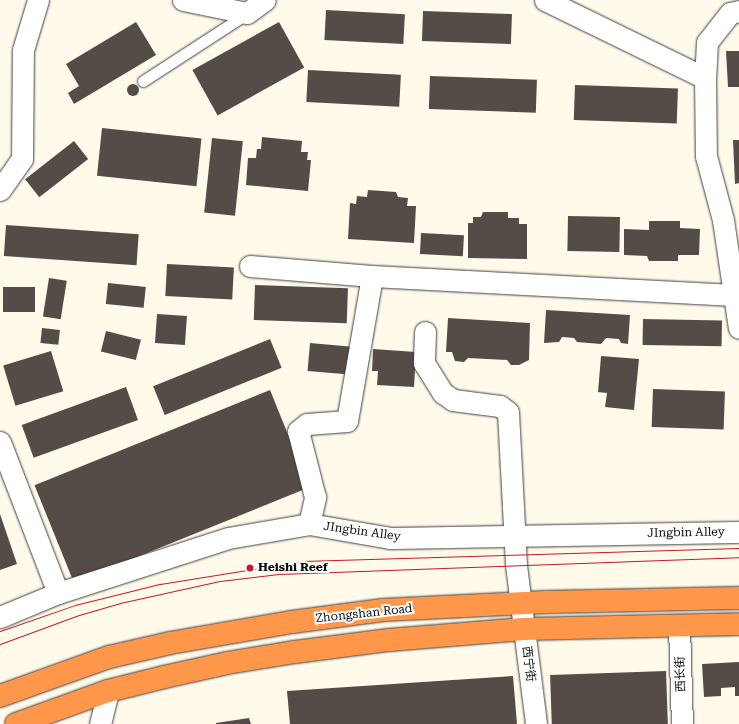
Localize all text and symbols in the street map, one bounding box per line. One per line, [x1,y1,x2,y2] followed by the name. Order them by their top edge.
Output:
[323,519,401,545] street label: JIngbin Alley
[647,525,725,541] street label: JIngbin Alley
[258,561,328,575] place label: Heishi Reef
[245,563,255,573] marker: Heishi Reef
[315,602,413,626] street label: Zhongshan Road
[519,645,537,683] street label: 西宁街
[673,656,689,692] street label: 西长街

